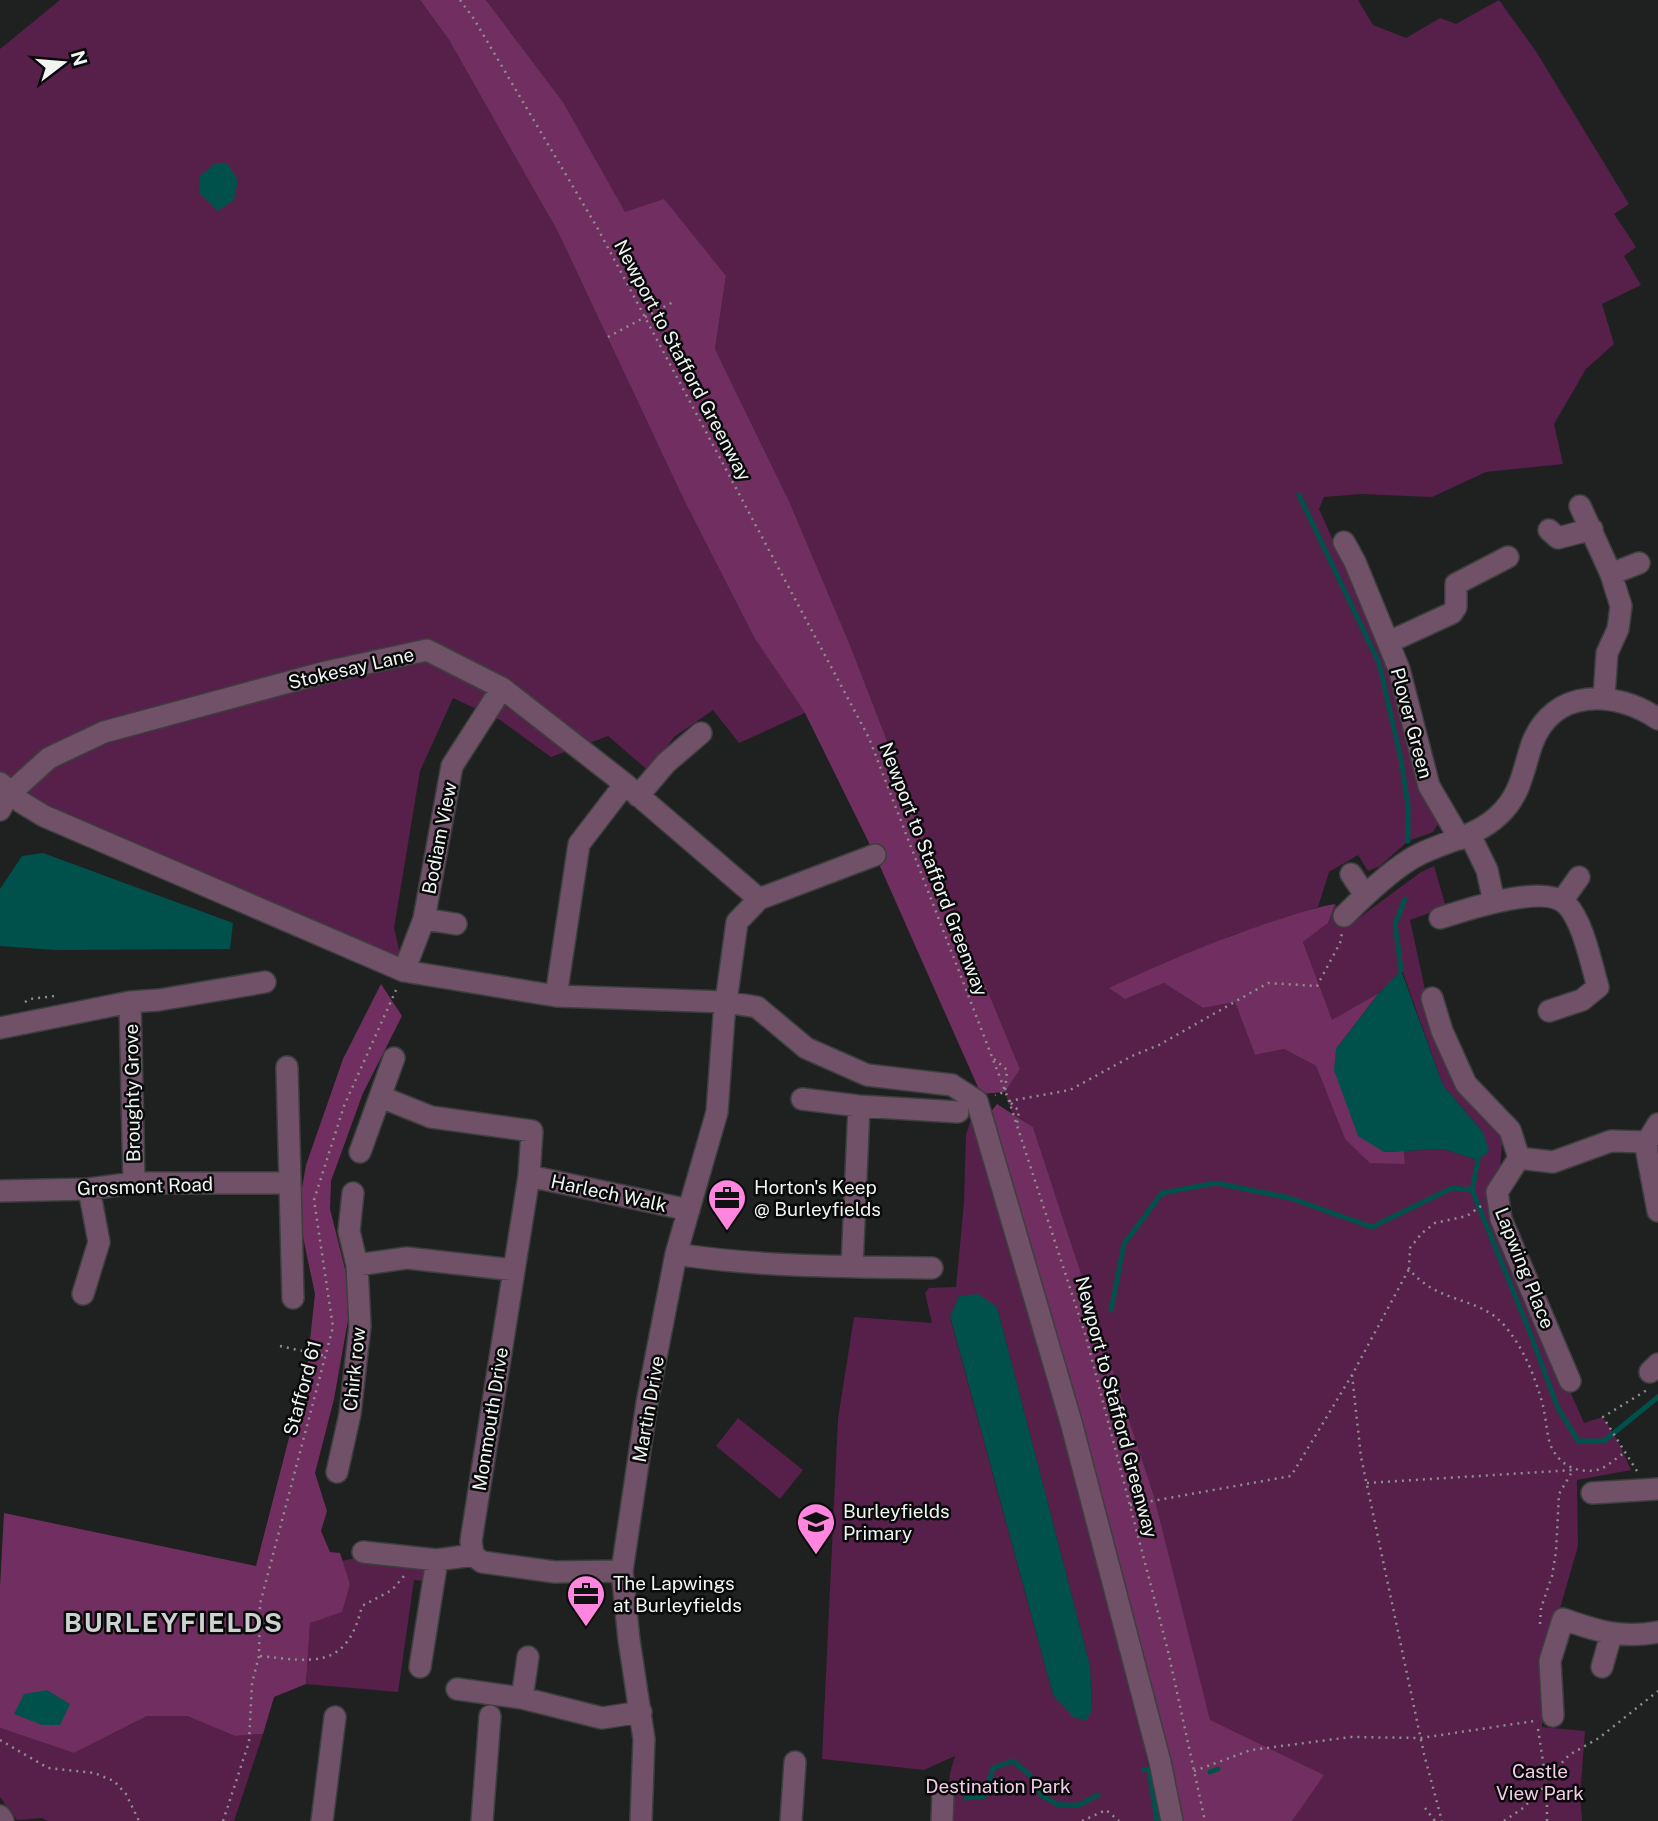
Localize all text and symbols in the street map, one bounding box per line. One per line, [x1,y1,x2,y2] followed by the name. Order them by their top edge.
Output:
[28,28,98,98] north arrow
[67,48,92,68] text: N
[610,236,756,484] street label: Newport to Stafford Greenway
[286,643,416,693] street label: Stokesay Lane
[1387,665,1437,781] street label: Plover Green
[875,739,993,999] street label: Newport to Stafford Greenway
[417,780,461,896] street label: Bodiam View
[120,1024,144,1162] street label: Broughty Grove
[549,1170,669,1216] street label: Harlech Walk
[77,1173,213,1199] street label: Grosmont Road
[754,1176,881,1220] place label: Horton's Keep @ Burleyfields
[706,1177,748,1232] office icon: Horton's Keep @ Burleyfields
[1491,1204,1559,1332] street label: Lapwing Place
[1071,1274,1163,1540] street label: Newport to Stafford Greenway
[339,1326,369,1412] street label: Chirk row
[279,1338,325,1438] street label: Stafford 61
[468,1346,512,1492] street label: Monmouth Drive
[628,1354,668,1464] street label: Martin Drive
[843,1500,950,1544] place label: Burleyfields Primary
[795,1501,837,1556] school or university icon: Burleyfields Primary
[613,1572,742,1616] place label: The Lapwings at Burleyfields
[565,1573,607,1628] office icon: The Lapwings at Burleyfields
[64,1607,284,1638] district label: BURLEYFIELDS
[1496,1760,1584,1804] park label: Castle View Park
[925,1775,1071,1797] park label: Destination Park

